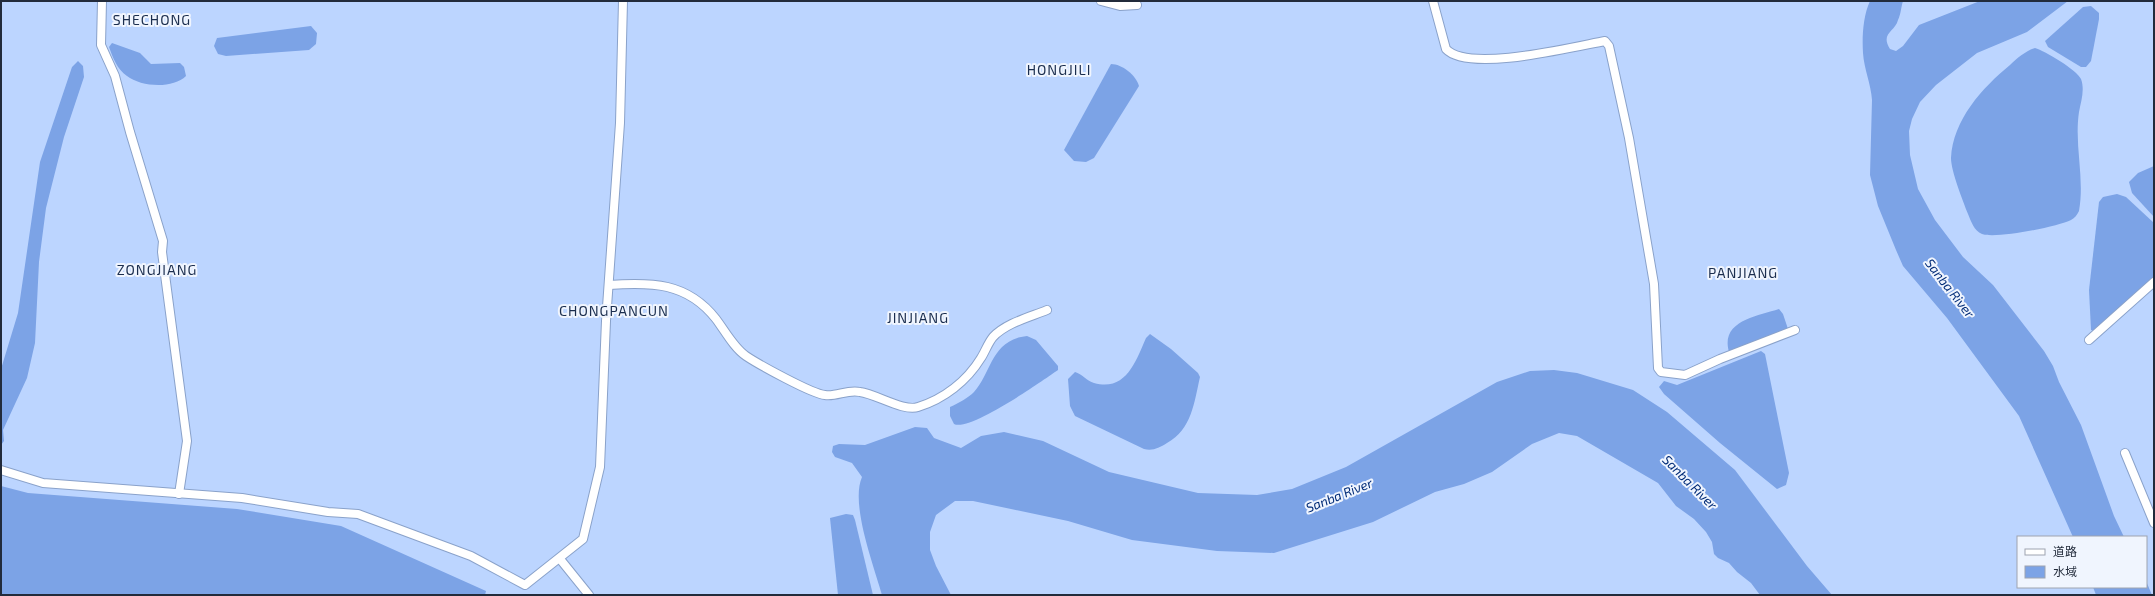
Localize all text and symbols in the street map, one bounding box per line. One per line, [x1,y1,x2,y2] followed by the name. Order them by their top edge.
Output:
[113,11,191,28] district label: SHECHONG
[1027,61,1091,78] district label: HONGJILI
[1922,255,1978,321] water label: Sanba River
[117,261,197,278] district label: ZONGJIANG
[1708,264,1778,281] district label: PANJIANG
[559,302,669,319] district label: CHONGPANCUN
[887,309,949,326] district label: JINJIANG
[1659,451,1721,513] water label: Sanba River
[1303,474,1375,516] water label: Sanba River
[2017,536,2147,588] legend
[2053,544,2077,558] text: 道路
[2053,564,2077,578] text: 水域

